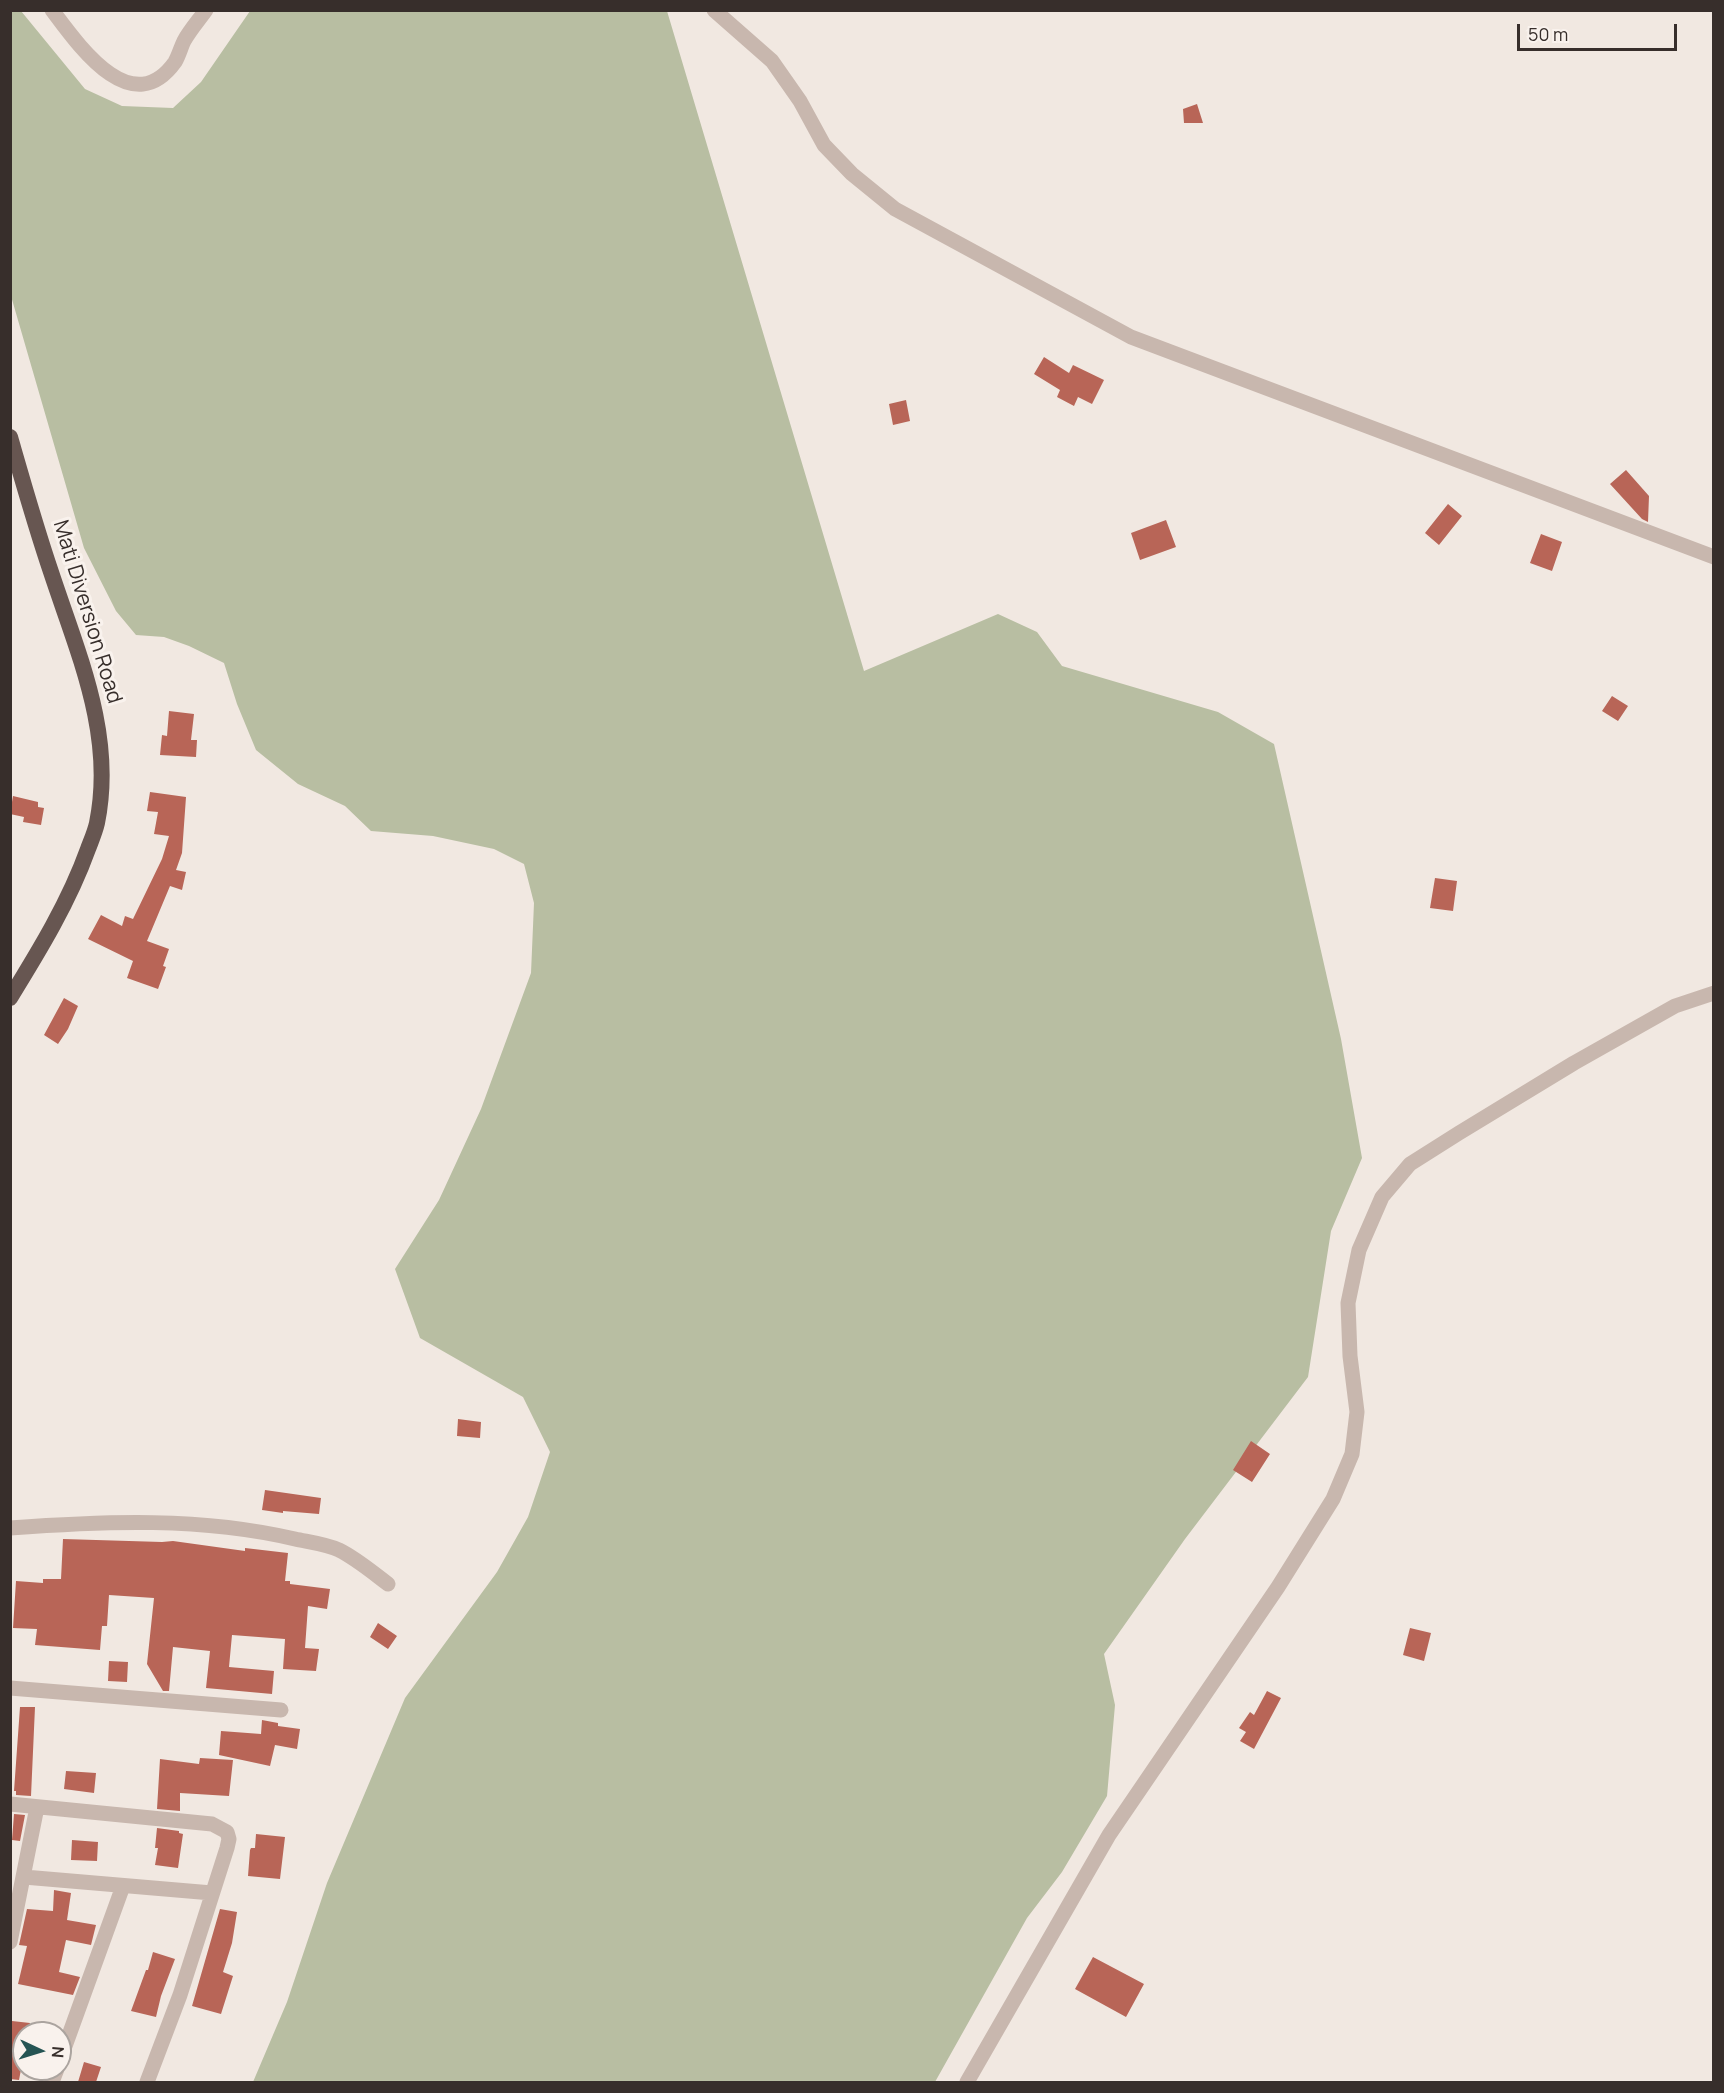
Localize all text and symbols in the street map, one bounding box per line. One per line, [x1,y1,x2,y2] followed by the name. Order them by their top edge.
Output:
[1520,12,1680,50] scale bar
[1528,22,1568,46] text: 50 m
[47,517,127,707] street label: Mati Diversion Road
[12,2021,72,2081] north arrow
[47,2046,69,2059] text: N

